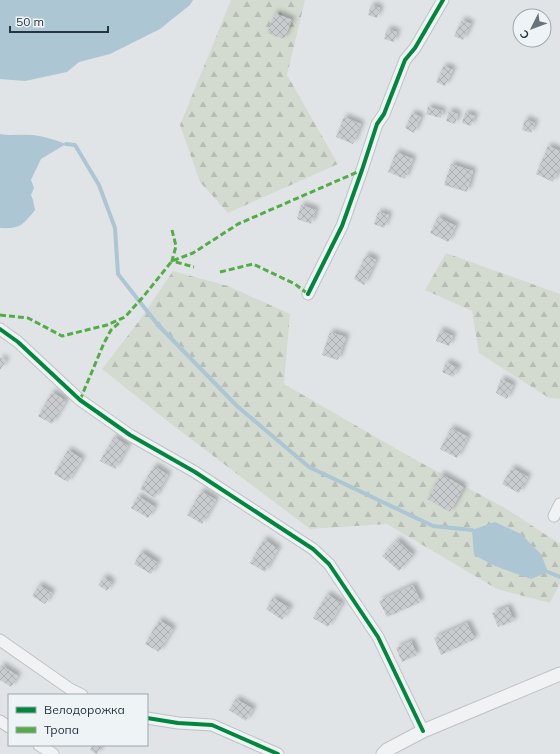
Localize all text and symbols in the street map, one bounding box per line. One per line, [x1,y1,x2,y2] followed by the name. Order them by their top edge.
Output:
[10,8,108,34] scale bar
[512,8,552,48] north arrow
[16,14,44,29] text: 50 m
[517,27,532,42] text: С
[8,694,148,746] legend
[44,702,125,717] text: Велодорожка
[44,722,79,737] text: Тропа

